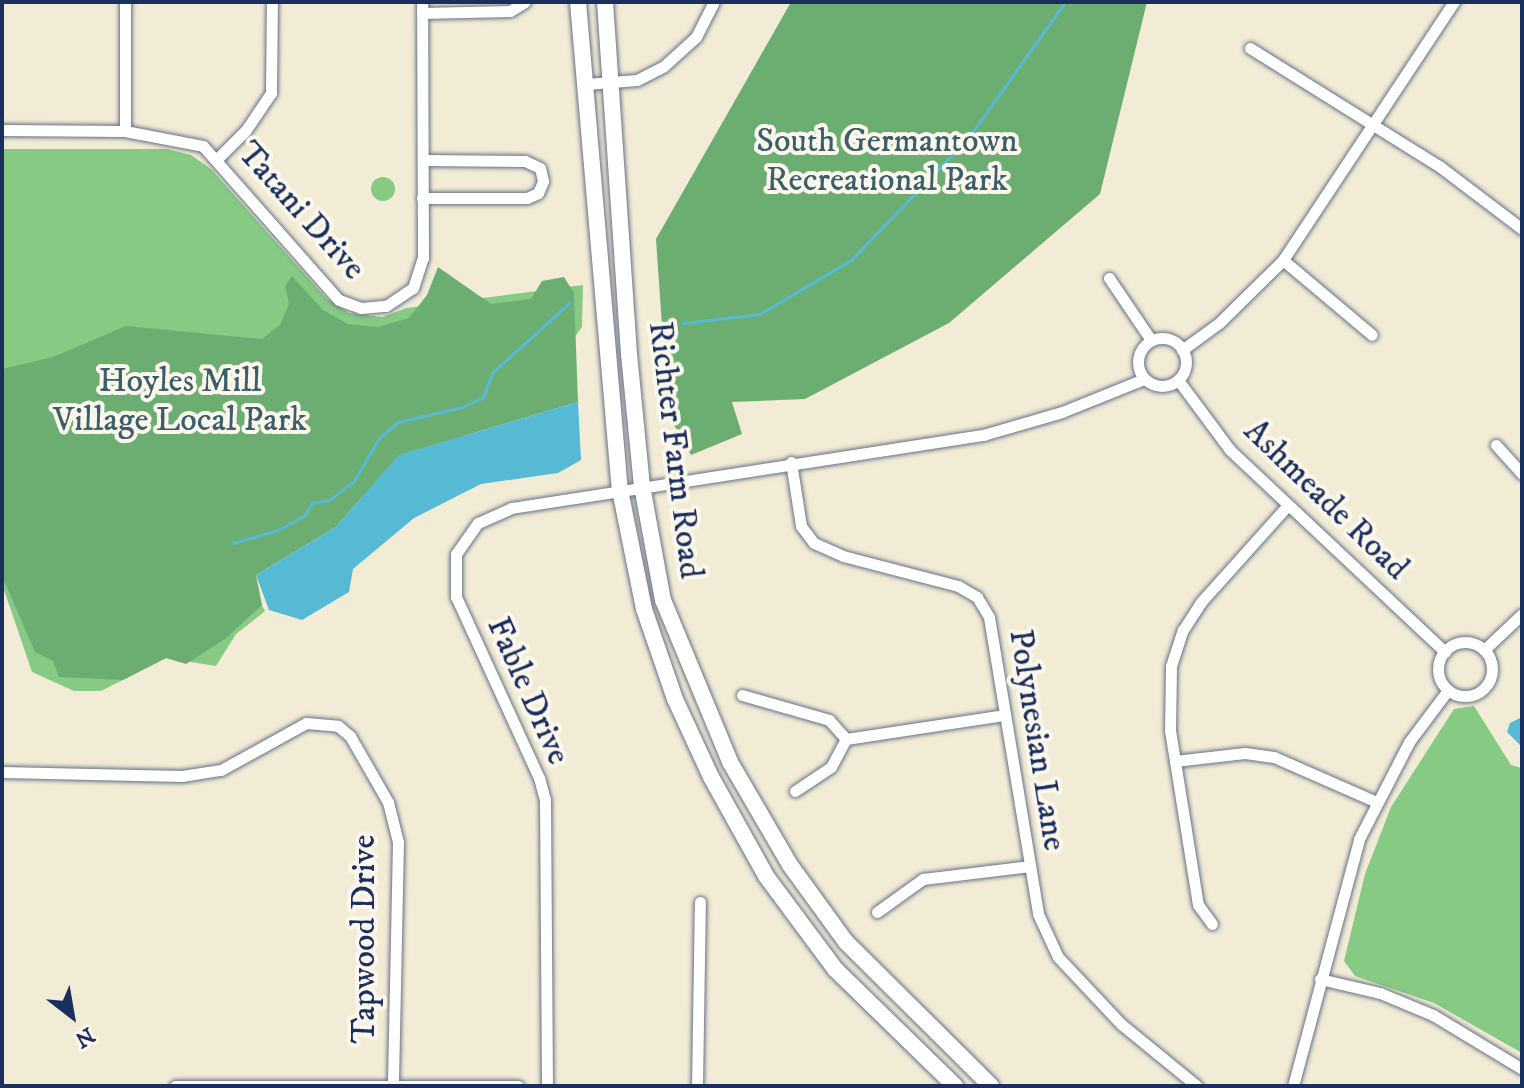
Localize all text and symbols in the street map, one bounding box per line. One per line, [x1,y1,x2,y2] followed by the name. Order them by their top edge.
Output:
[756,121,1018,200] park label: South Germantown Recreational Park
[228,133,374,289] street label: Tatani Drive
[639,319,711,581] street label: Richter Farm Road
[53,361,307,440] park label: Hoyles Mill Village Local Park
[1235,411,1417,589] street label: Ashmeade Road
[477,611,579,771] street label: Fable Drive
[999,626,1075,854] street label: Polynesian Lane
[345,835,385,1043] street label: Tapwood Drive
[32,976,112,1056] north arrow
[70,1021,99,1053] text: N

